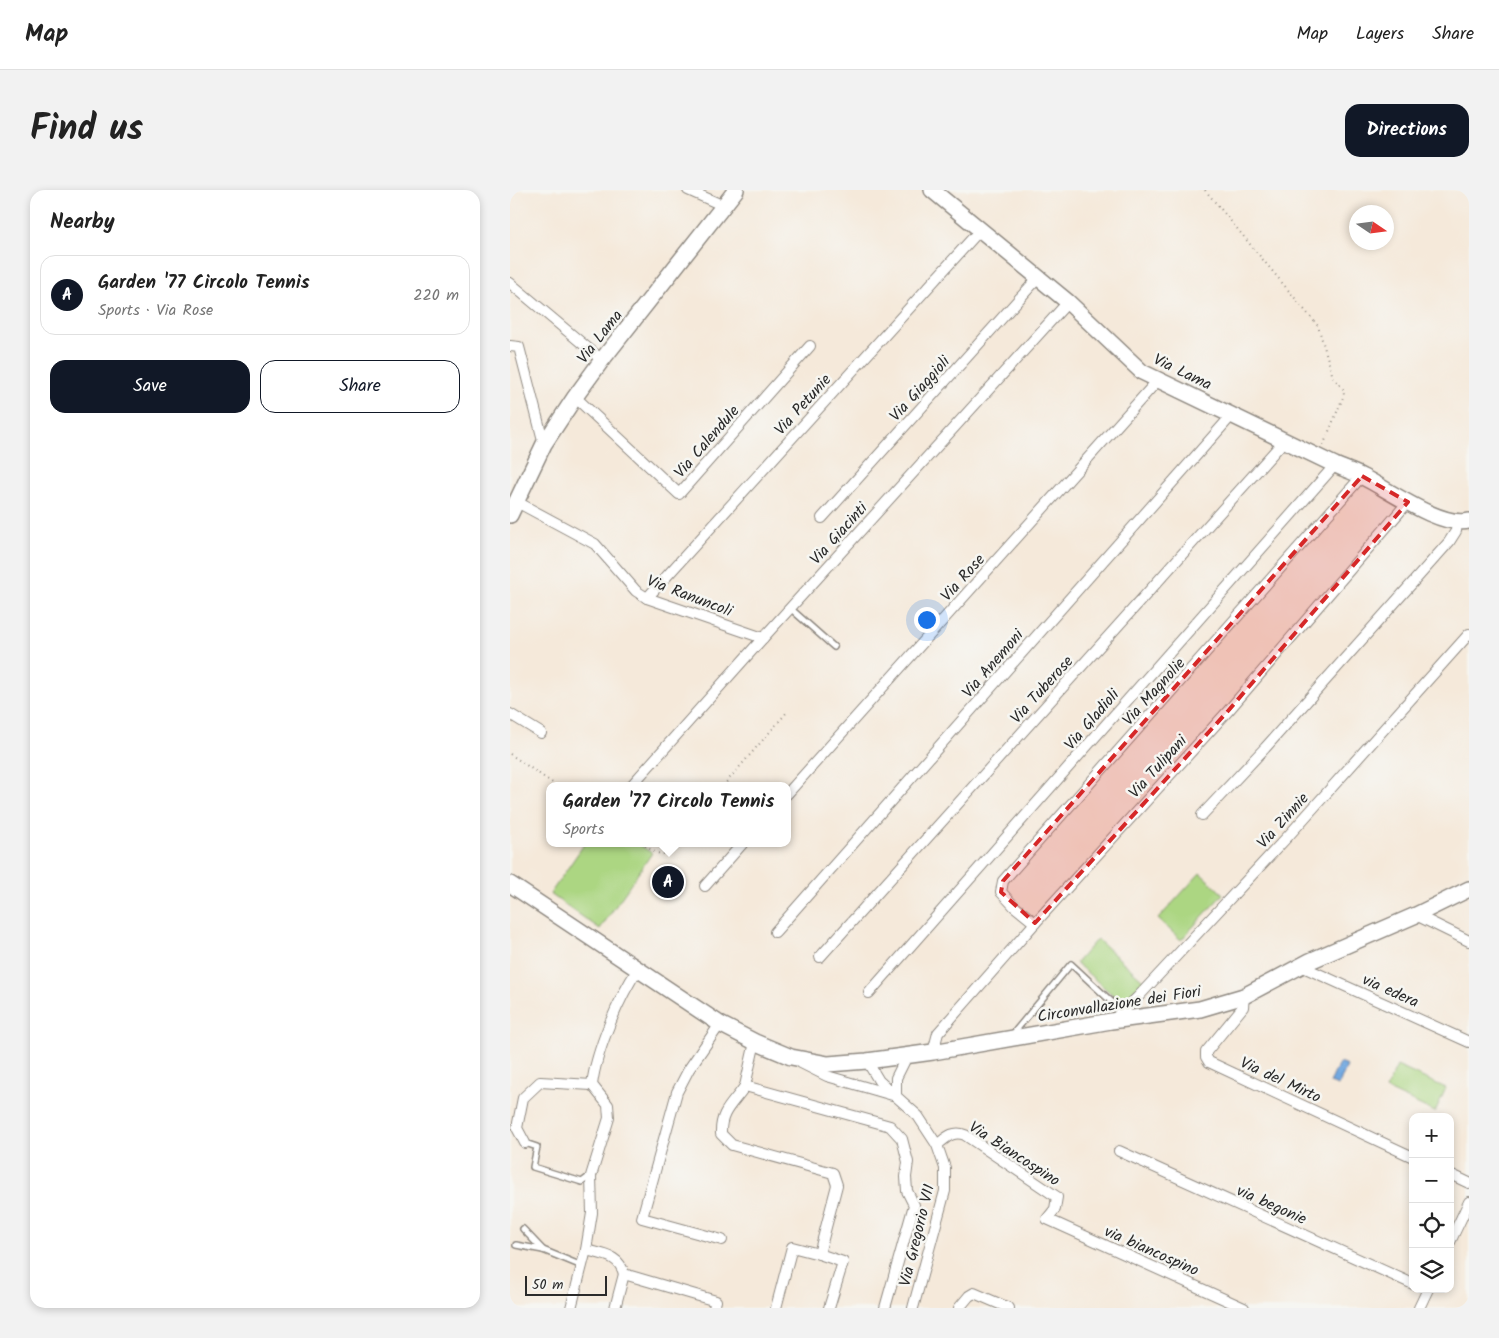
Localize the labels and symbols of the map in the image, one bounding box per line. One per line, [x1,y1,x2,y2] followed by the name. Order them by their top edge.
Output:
[1349,205,1394,250] north arrow
[571,305,629,369] street label: Via Lama
[1149,347,1216,397] street label: Via Lama
[884,350,957,428] street label: Via Giaggioli
[769,369,838,441] street label: Via Petunie
[668,400,746,484] street label: Via Calendule
[804,496,875,571] street label: Via Giacinti
[935,549,991,607] street label: Via Rose
[643,569,737,625] street label: Via Ranuncoli
[914,607,940,633] your location
[956,623,1031,704] street label: Via Anemoni
[1005,650,1080,730] street label: Via Tuberose
[1116,652,1192,732] street label: Via Magnolie
[1058,683,1127,756] street label: Via Gladioli
[1123,729,1194,804] street label: Via Tulipani
[1251,787,1315,855] street label: Via Zinnie
[652,863,684,901] pin: A
[1358,968,1423,1015] street label: via edera
[1036,979,1204,1030] street label: Circonvallazione dei Fiori
[1236,1051,1325,1110] street label: Via del Mirto
[963,1115,1065,1193] street label: Via Biancospino
[1232,1179,1310,1232] street label: via begonie
[893,1182,942,1289] street label: Via Gregorio VII
[1100,1219,1203,1283] street label: via biancospino
[525,1273,608,1296] scale bar

